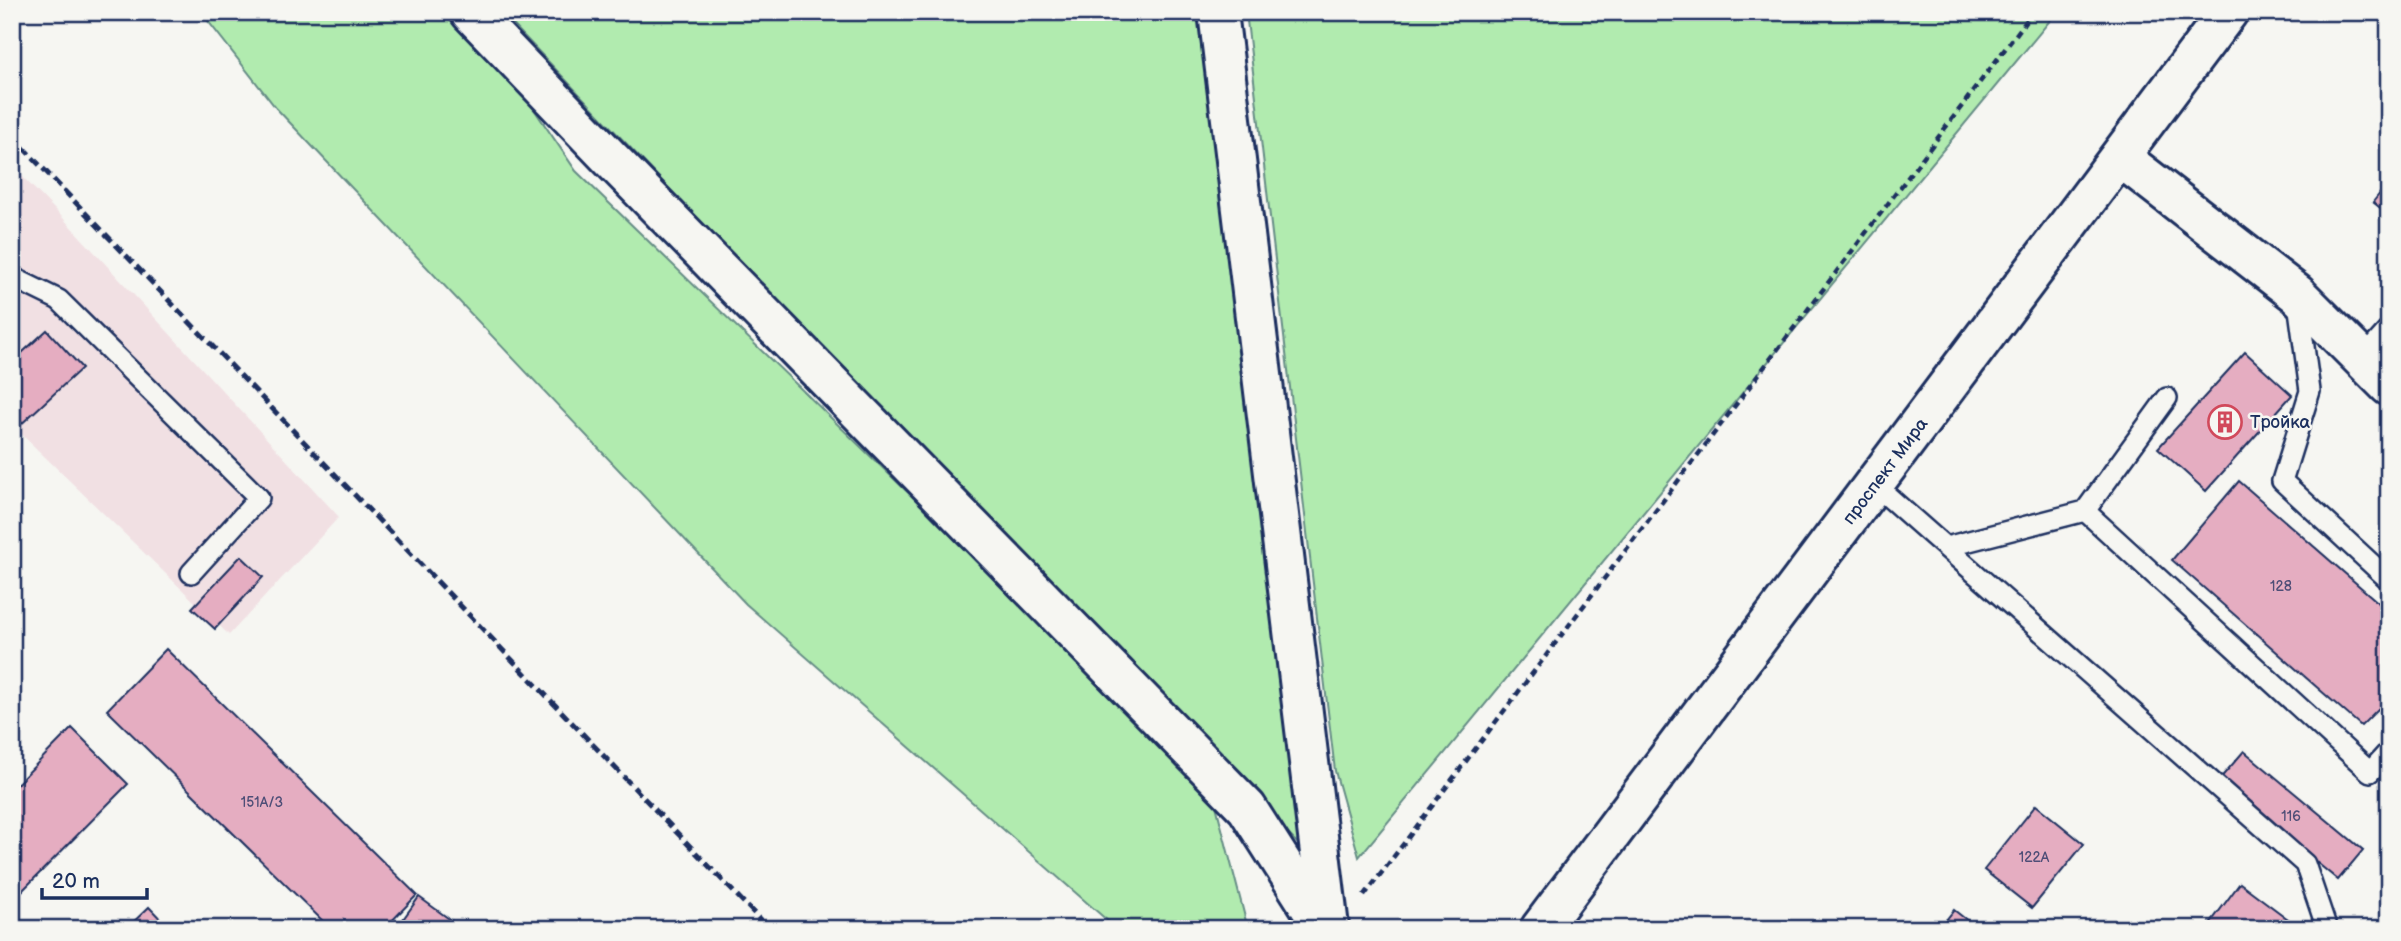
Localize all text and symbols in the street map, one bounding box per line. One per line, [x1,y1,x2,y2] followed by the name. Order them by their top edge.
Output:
[2206,403,2244,441] building icon: Тройка
[2250,412,2311,433] place label: Тройка
[1839,414,1932,529] street label: проспект Мира
[2270,578,2292,595] house number: 128
[241,794,283,811] house number: 151А/3
[2281,808,2301,825] house number: 116
[2019,849,2050,866] house number: 122А
[42,857,147,901] scale bar
[52,869,100,894] text: 20 m

